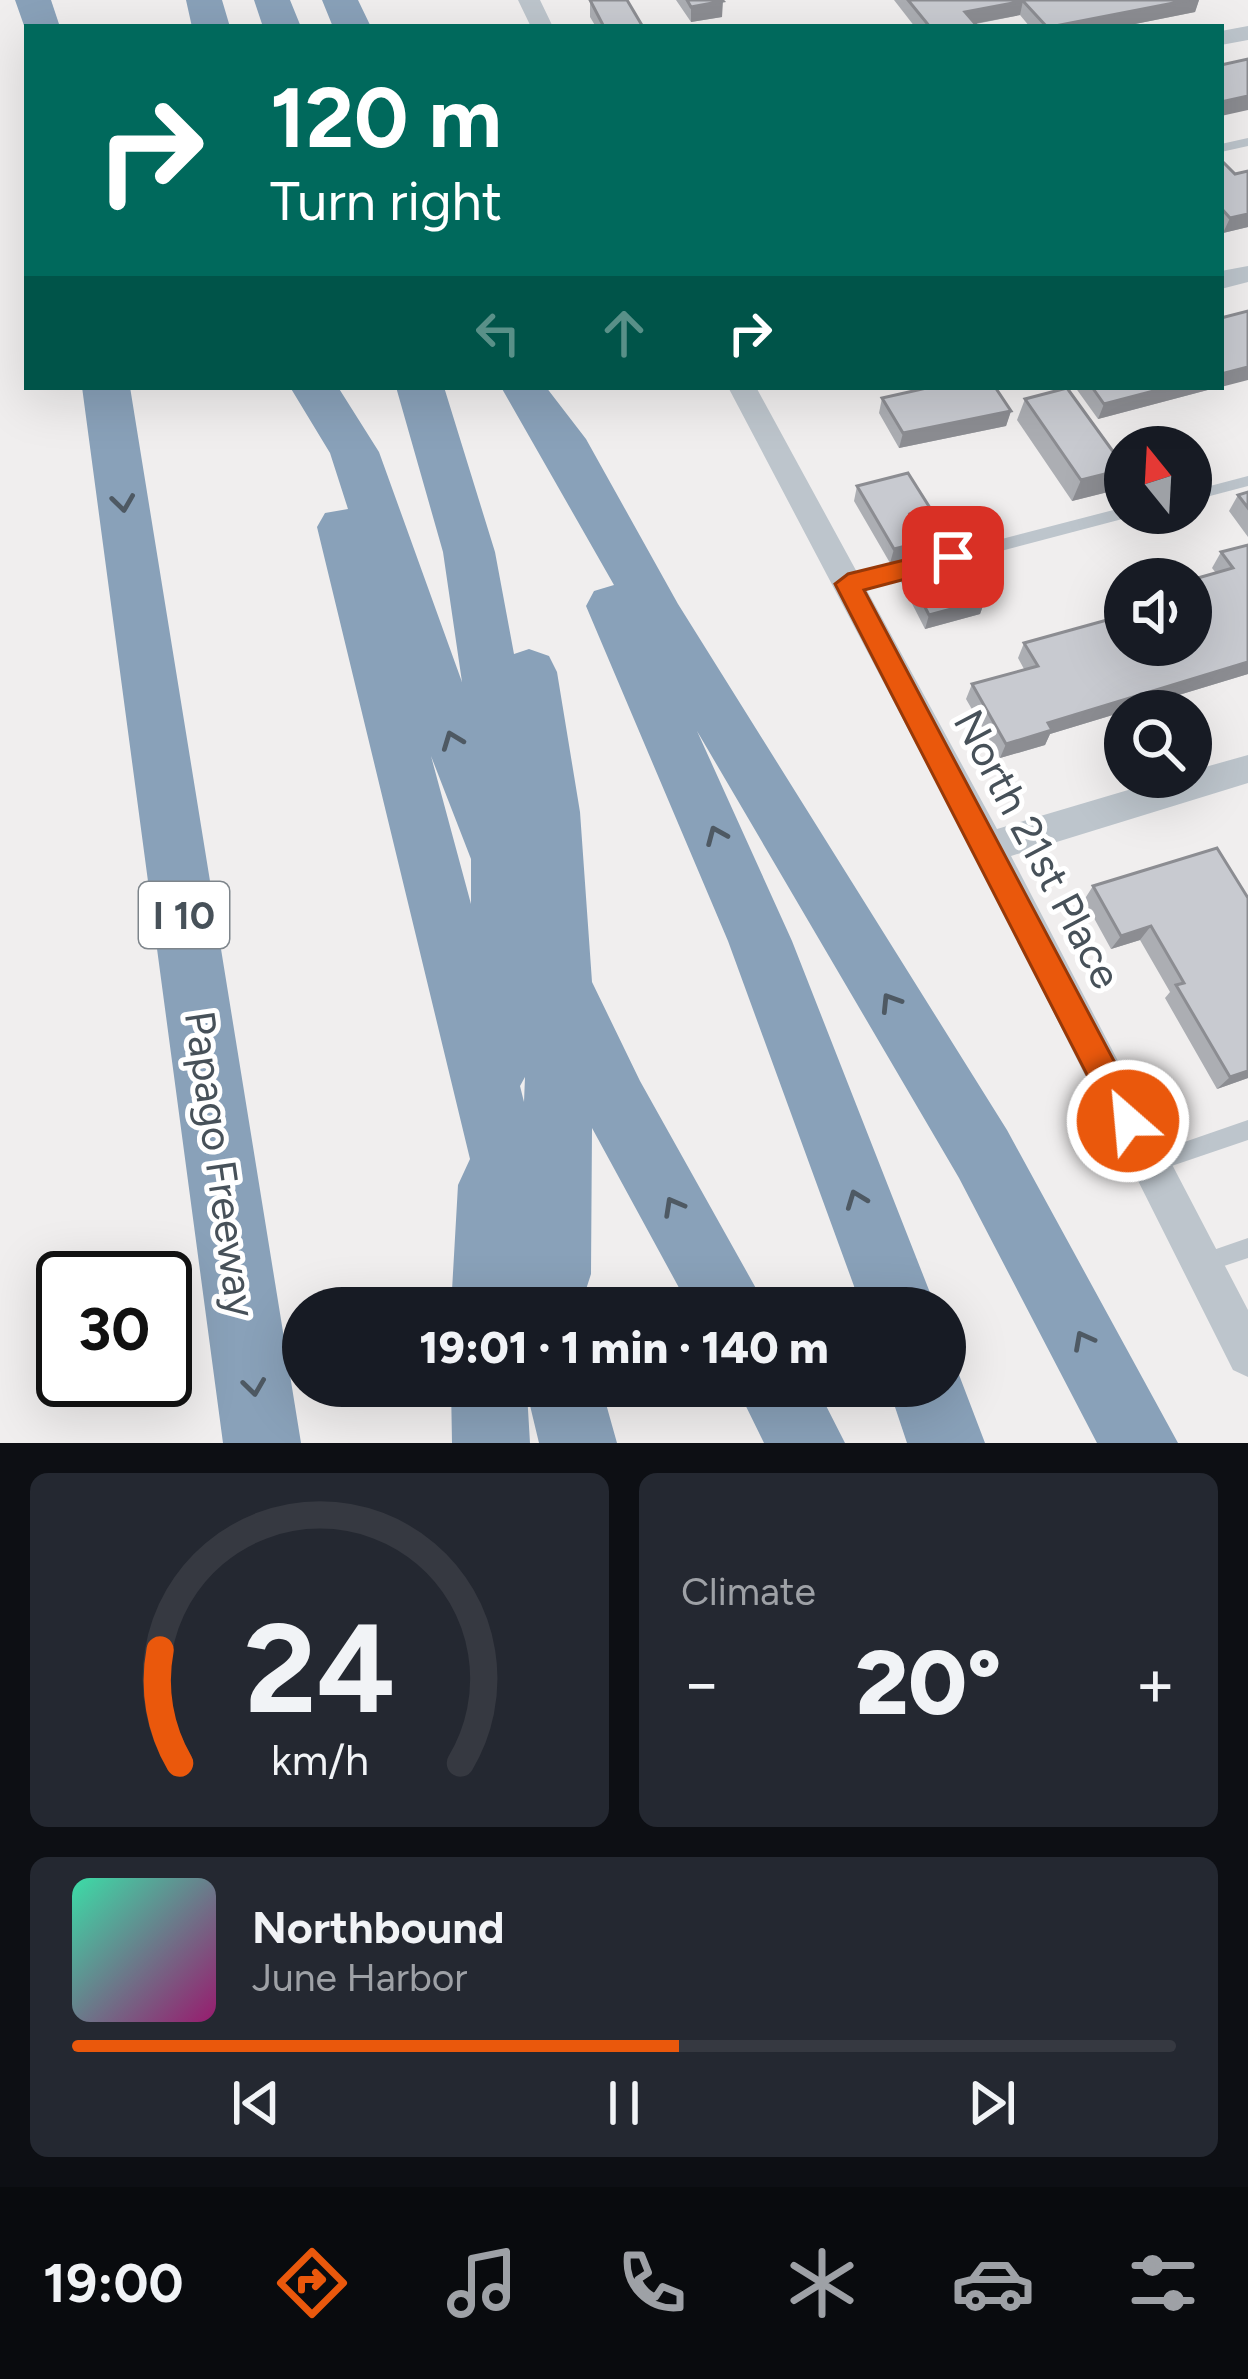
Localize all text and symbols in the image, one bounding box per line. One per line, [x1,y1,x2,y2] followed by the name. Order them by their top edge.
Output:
[270,67,502,168] text: 120 m
[72,72,228,228] icon: right
[270,169,502,234] text: Turn right
[465,300,531,366] icon: left
[591,300,657,366] icon: ahead
[717,300,783,366] icon: right
[1104,426,1212,534] north arrow
[1104,426,1212,798] map controls
[109,493,135,513] one-way arrow
[902,506,1004,608] pin
[920,524,986,590] icon: arrive
[1104,558,1212,666] button: sound
[1104,690,1212,798] button: search
[943,701,1132,997] street label: North 21st Place
[442,731,467,752] one-way arrow
[706,826,730,847] one-way arrow
[139,882,229,948] road number: I 10
[882,993,904,1015] one-way arrow
[174,1008,267,1320] street label: Papago Freeway
[1065,1058,1191,1184] position arrow
[846,1190,870,1211] one-way arrow
[664,1197,687,1219] one-way arrow
[36,1251,192,1407] speed limit sign: 30
[419,1320,829,1374] text: 19:01 · 1 min · 140 m
[1074,1331,1097,1352] one-way arrow
[240,1377,266,1397] one-way arrow
[681,1568,816,1615] text: Climate
[244,1593,395,1743] text: 24
[855,1628,1002,1737] text: 20°
[681,1643,722,1723] text: −
[1135,1643,1176,1723] text: +
[271,1734,368,1786] text: km/h
[252,1900,505,1954] text: Northbound
[252,1954,468,2001] text: June Harbor
[223,2070,289,2136] icon: previous
[591,2070,657,2136] icon: pause
[959,2070,1025,2136] icon: next
[270,2241,354,2325] icon: directions
[440,2241,524,2325] icon: music
[610,2241,694,2325] icon: phone
[780,2241,864,2325] icon: climate
[951,2241,1035,2325] icon: car
[1121,2241,1205,2325] icon: filters
[43,2251,183,2316] text: 19:00

